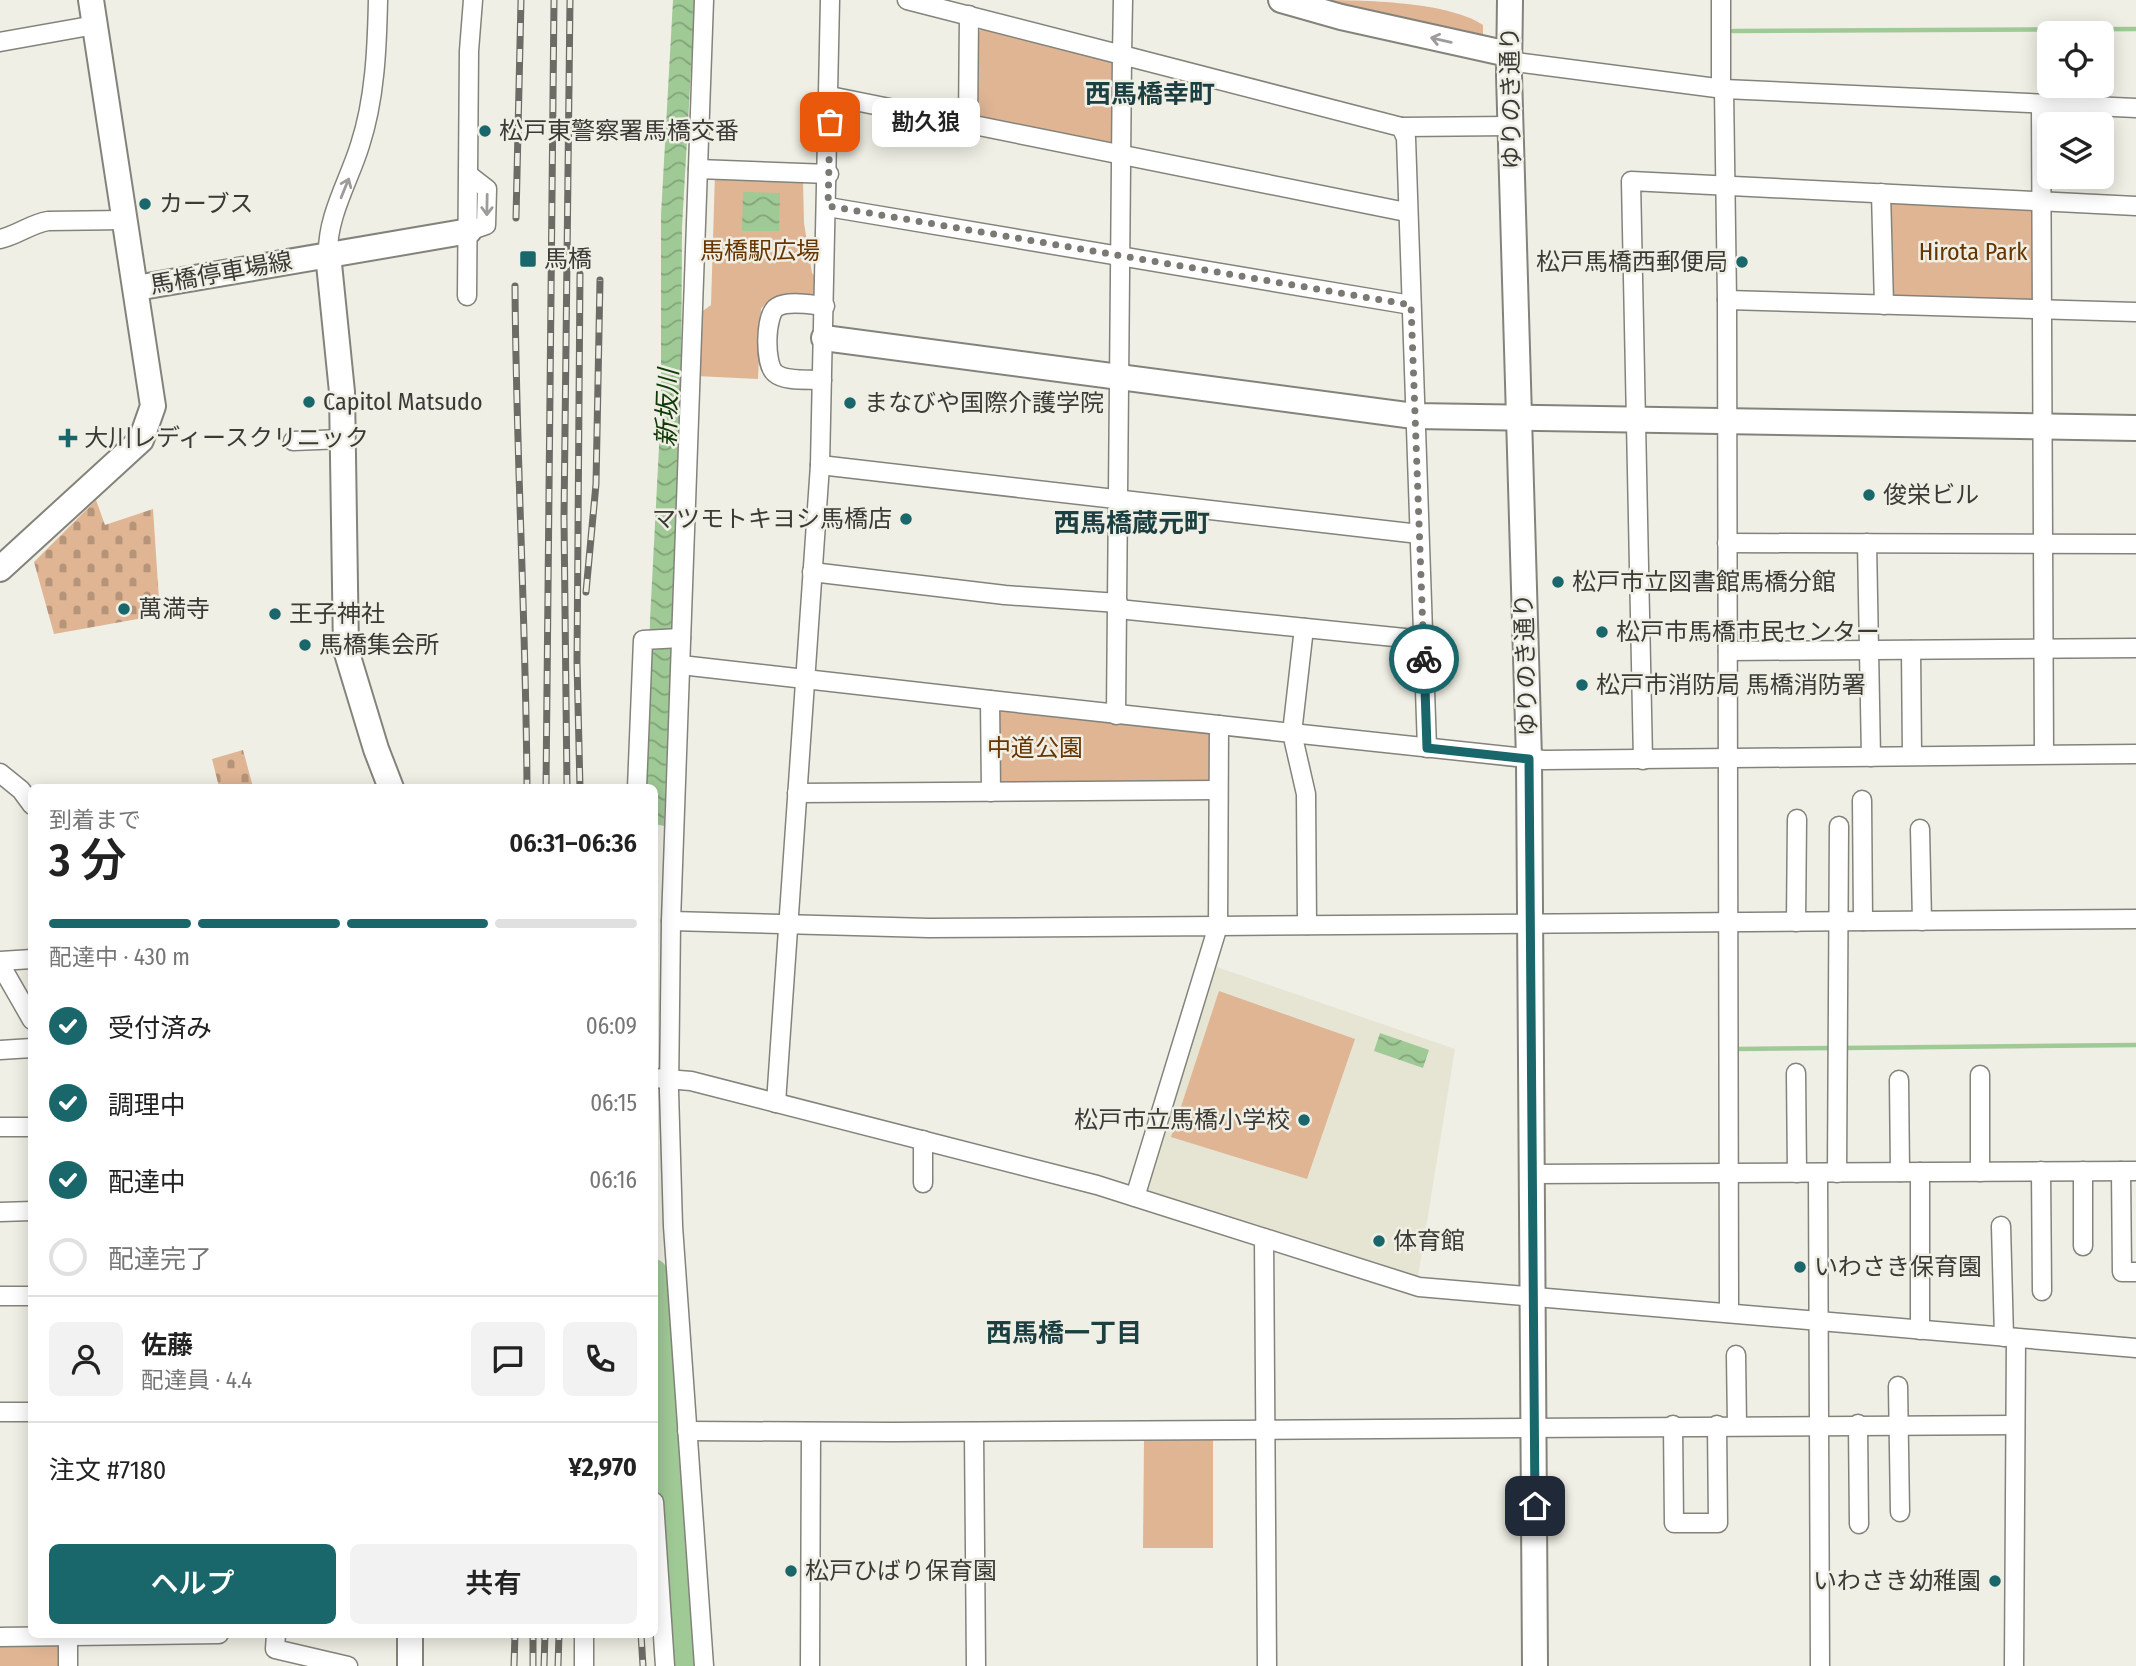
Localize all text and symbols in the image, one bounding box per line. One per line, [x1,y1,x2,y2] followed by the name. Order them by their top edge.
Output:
[2037,21,2114,189] map controls
[2037,21,2114,98] button: locate
[1496,26,1526,170] street label: ゆりのき通り
[1430,33,1453,46] one-way arrow
[1085,79,1215,110] district label: 西馬橋幸町
[800,92,860,152] pin
[872,97,980,146] callout: 勘久狼
[811,103,849,141] icon: bag
[892,108,961,136] text: 勘久狼
[2037,112,2114,189] button: layers
[499,117,739,145] place label: 松戸東警察署馬橋交番
[477,123,493,139] marker: 松戸東警察署馬橋交番
[339,178,352,200] one-way arrow
[159,190,254,218] place label: カーブス
[480,193,494,216] one-way arrow
[137,196,153,212] marker: カーブス
[700,237,820,265] park label: 馬橋駅広場
[1919,238,2028,266] park label: Hirota Park
[544,245,592,273] place label: 馬橋
[148,247,294,299] street label: 馬橋停車場線
[1536,248,1728,276] place label: 松戸馬橋西郵便局
[518,249,538,269] marker: 馬橋
[1734,254,1750,270] marker: 松戸馬橋西郵便局
[651,366,684,448] water label: 新坂川
[323,388,483,416] place label: Capitol Matsudo
[864,389,1104,417] place label: まなびや国際介護学院
[301,394,317,410] marker: Capitol Matsudo
[842,395,858,411] marker: まなびや国際介護学院
[84,424,369,452] place label: 大川レディースクリニック
[58,428,78,448] marker: 大川レディースクリニック
[1883,481,1979,509] place label: 俊栄ビル
[1861,487,1877,503] marker: 俊栄ビル
[652,505,892,533] place label: マツモトキヨシ馬橋店
[1054,508,1210,539] district label: 西馬橋蔵元町
[898,511,914,527] marker: マツモトキヨシ馬橋店
[1572,568,1836,596] place label: 松戸市立図書館馬橋分館
[1550,574,1566,590] marker: 松戸市立図書館馬橋分館
[1510,593,1542,737] street label: ゆりのき通り
[138,595,210,623] place label: 萬満寺
[289,600,385,628] place label: 王子神社
[116,601,132,617] marker: 萬満寺
[267,606,283,622] marker: 王子神社
[1616,618,1880,646] place label: 松戸市馬橋市民センター
[1389,624,1459,694] courier
[1594,624,1610,640] marker: 松戸市馬橋市民センター
[319,631,439,659] place label: 馬橋集会所
[297,637,313,653] marker: 馬橋集会所
[1405,640,1443,678] icon: bike
[1596,671,1866,699] place label: 松戸市消防局 馬橋消防署
[1574,677,1590,693] marker: 松戸市消防局 馬橋消防署
[987,734,1083,762] park label: 中道公園
[49,806,141,834] text: 到着まで
[509,828,637,859] text: 06:31–06:36
[49,833,126,888] text: 3 分
[49,943,190,971] text: 配達中 · 430 m
[49,1007,87,1045] icon: check
[586,1012,637,1040] text: 06:09
[108,1013,212,1044] text: 受付済み
[49,1084,87,1122] icon: check
[590,1089,637,1117] text: 06:15
[108,1090,186,1121] text: 調理中
[1074,1106,1290,1134] place label: 松戸市立馬橋小学校
[1296,1112,1312,1128] marker: 松戸市立馬橋小学校
[49,1161,87,1199] icon: check
[589,1166,637,1194] text: 06:16
[108,1167,186,1198] text: 配達中
[1393,1227,1465,1255] place label: 体育館
[1371,1233,1387,1249] marker: 体育館
[108,1244,212,1275] text: 配達完了
[1814,1253,1982,1281] place label: いわさき保育園
[1792,1259,1808,1275] marker: いわさき保育園
[986,1318,1142,1349] district label: 西馬橋一丁目
[49,1322,123,1396] button: person
[471,1322,545,1396] button: chat
[563,1322,637,1396] button: phone
[141,1330,193,1361] text: 佐藤
[141,1366,252,1394] text: 配達員 · 4.4
[568,1452,637,1483] text: ¥2,970
[49,1455,166,1486] text: 注文 #7180
[1505,1476,1565,1536] pin
[1516,1487,1554,1525] icon: home
[49,1544,336,1624] button: ヘルプ
[350,1544,637,1624] button: 共有
[805,1557,997,1585] place label: 松戸ひばり保育園
[783,1563,799,1579] marker: 松戸ひばり保育園
[1813,1567,1981,1595] place label: いわさき幼稚園
[1987,1573,2003,1589] marker: いわさき幼稚園

